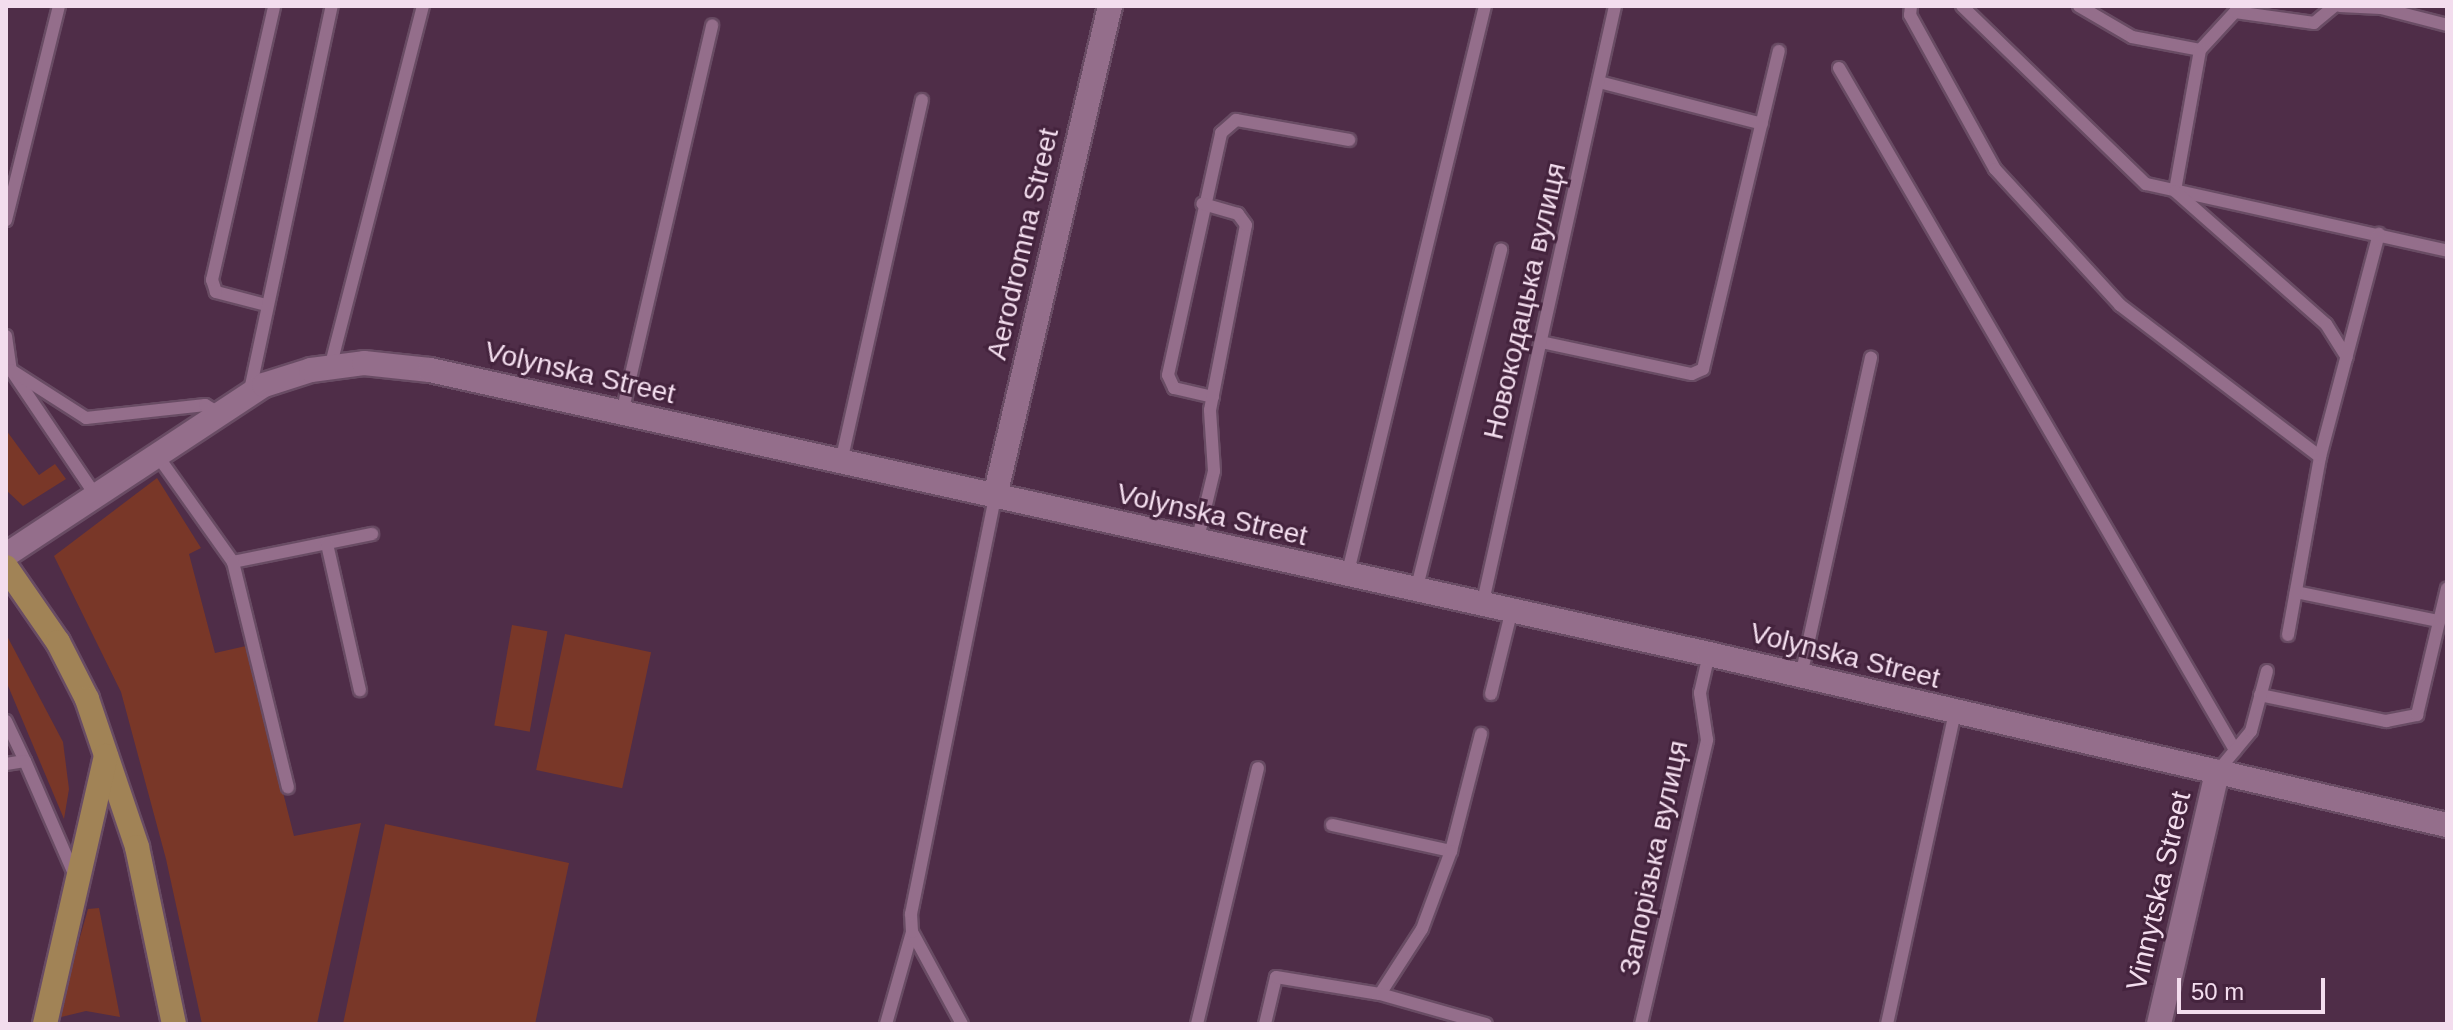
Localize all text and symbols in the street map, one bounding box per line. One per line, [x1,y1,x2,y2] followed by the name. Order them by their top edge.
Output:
[980,125,1066,363] street label: Aerodromna Street
[1477,159,1573,443] street label: Новокодацька вулиця
[481,335,679,411] street label: Volynska Street
[1113,477,1311,553] street label: Volynska Street
[1747,616,1943,696] street label: Volynska Street
[1613,737,1695,979] street label: Запорізька вулиця
[2120,788,2198,994] street label: Vinnytska Street
[2181,962,2329,1012] scale bar
[2191,978,2244,1005] text: 50 m

